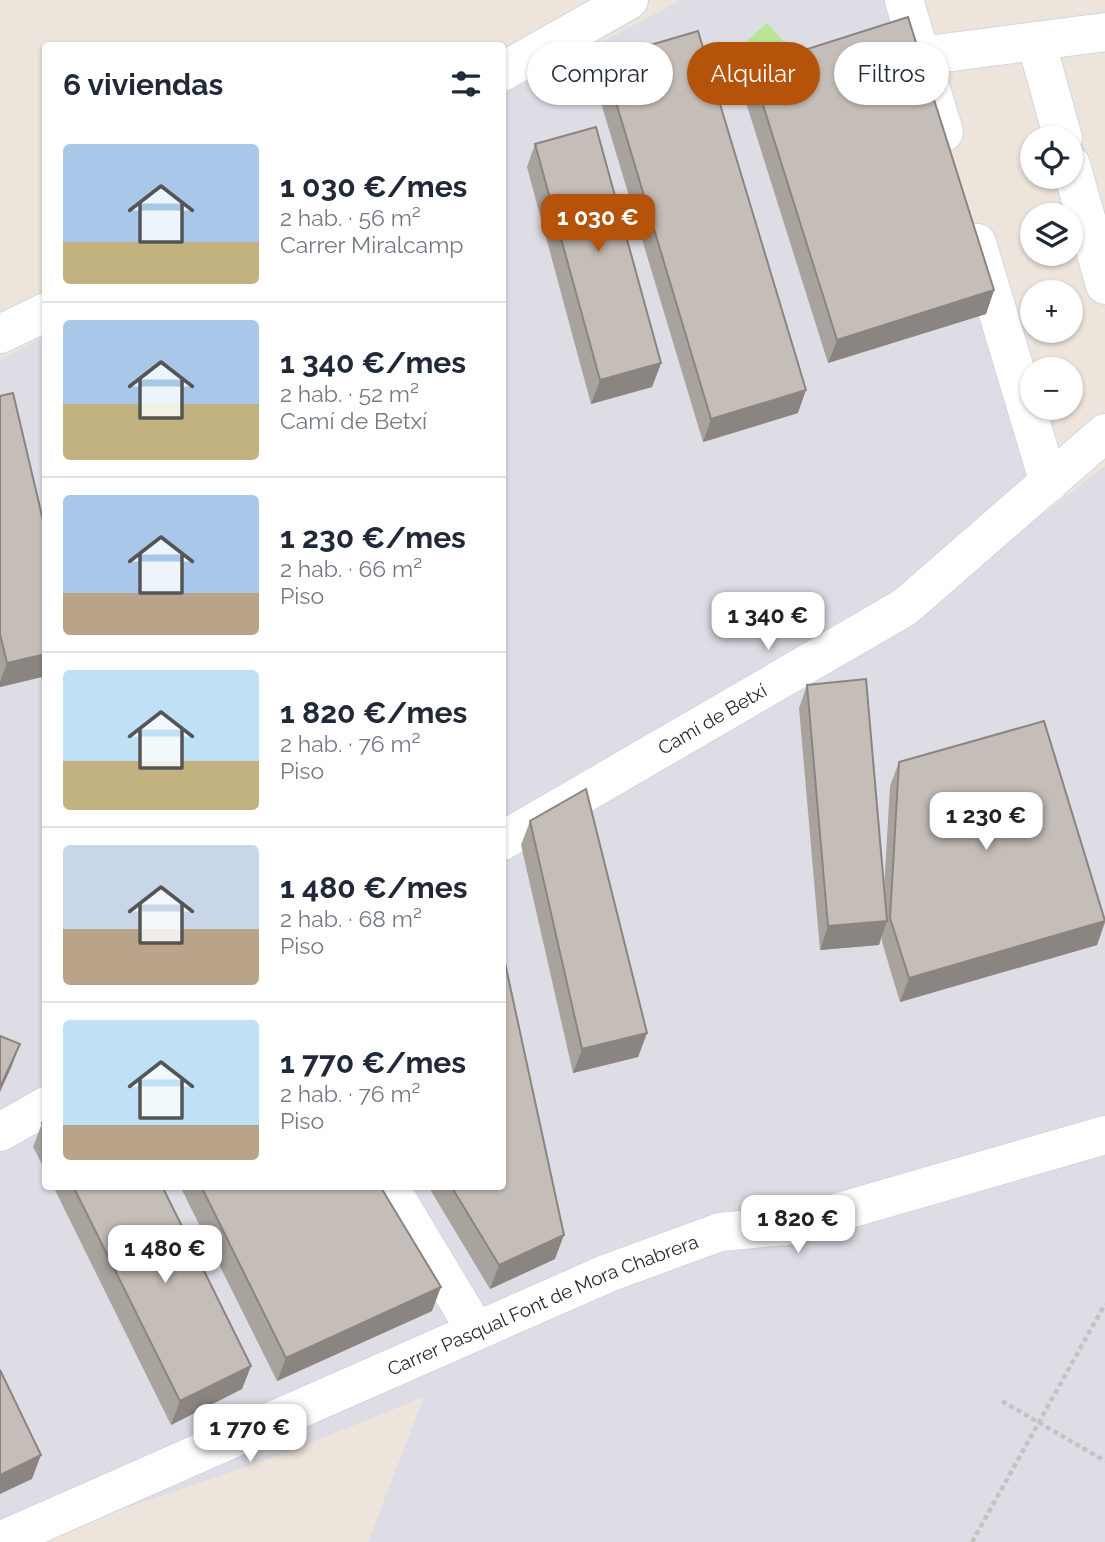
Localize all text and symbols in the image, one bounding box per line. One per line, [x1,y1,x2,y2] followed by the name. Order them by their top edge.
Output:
[527,42,673,105] chip: Comprar
[687,42,820,105] chip: Alquilar
[834,42,949,105] chip: Filtros
[447,65,485,103] icon: filters
[63,67,223,102] text: 6 viviendas
[1020,126,1083,420] map controls
[1020,126,1083,189] button: locate
[280,169,467,204] text: 1 030 €/mes
[119,172,203,256] icon: home
[533,194,663,254] pin: 1 030 €
[557,203,639,230] text: 1 030 €
[1020,203,1083,266] button: layers
[280,204,421,231] text: 2 hab. · 56 m²
[280,231,463,258] text: Carrer Miralcamp
[1020,280,1083,343] button: +
[280,345,466,380] text: 1 340 €/mes
[119,348,203,432] icon: home
[1020,357,1083,420] button: −
[280,380,419,407] text: 2 hab. · 52 m²
[280,407,427,434] text: Camí de Betxí
[280,520,466,555] text: 1 230 €/mes
[119,523,203,607] icon: home
[280,555,422,582] text: 2 hab. · 66 m²
[280,582,324,609] text: Piso
[703,592,833,652] pin: 1 340 €
[728,601,808,628] text: 1 340 €
[654,679,771,759] street label: Camí de Betxí
[280,695,467,730] text: 1 820 €/mes
[119,698,203,782] icon: home
[280,730,421,757] text: 2 hab. · 76 m²
[280,757,324,784] text: Piso
[921,792,1051,852] pin: 1 230 €
[946,801,1026,828] text: 1 230 €
[280,870,468,905] text: 1 480 €/mes
[119,873,203,957] icon: home
[280,905,422,932] text: 2 hab. · 68 m²
[280,932,324,959] text: Piso
[280,1045,466,1080] text: 1 770 €/mes
[119,1048,203,1132] icon: home
[280,1080,421,1107] text: 2 hab. · 76 m²
[280,1107,324,1134] text: Piso
[733,1196,863,1255] pin: 1 820 €
[757,1204,839,1231] text: 1 820 €
[100,1226,230,1285] pin: 1 480 €
[384,1230,701,1380] street label: Carrer Pasqual Font de Mora Chabrera
[124,1234,206,1261] text: 1 480 €
[185,1404,315,1464] pin: 1 770 €
[210,1413,290,1440] text: 1 770 €

